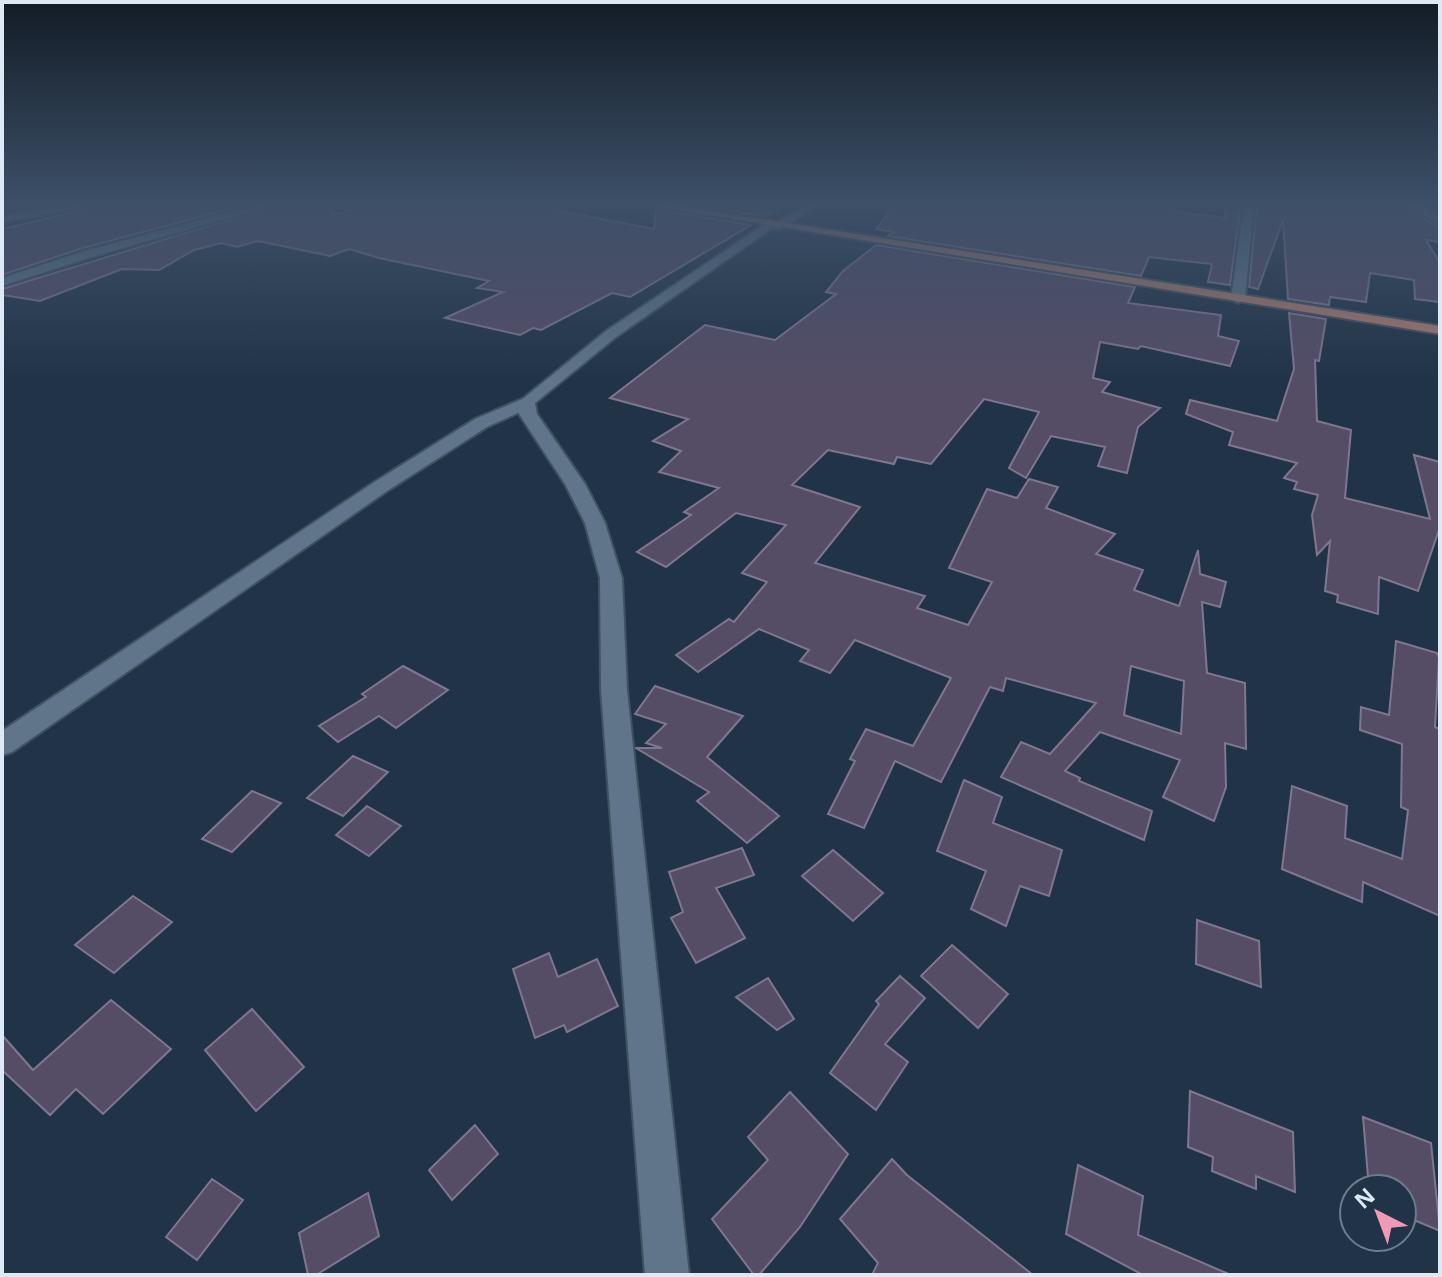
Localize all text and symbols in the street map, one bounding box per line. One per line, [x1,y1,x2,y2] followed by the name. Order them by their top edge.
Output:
[1338,1173,1418,1253] north arrow
[1347,1180,1381,1215] text: N

